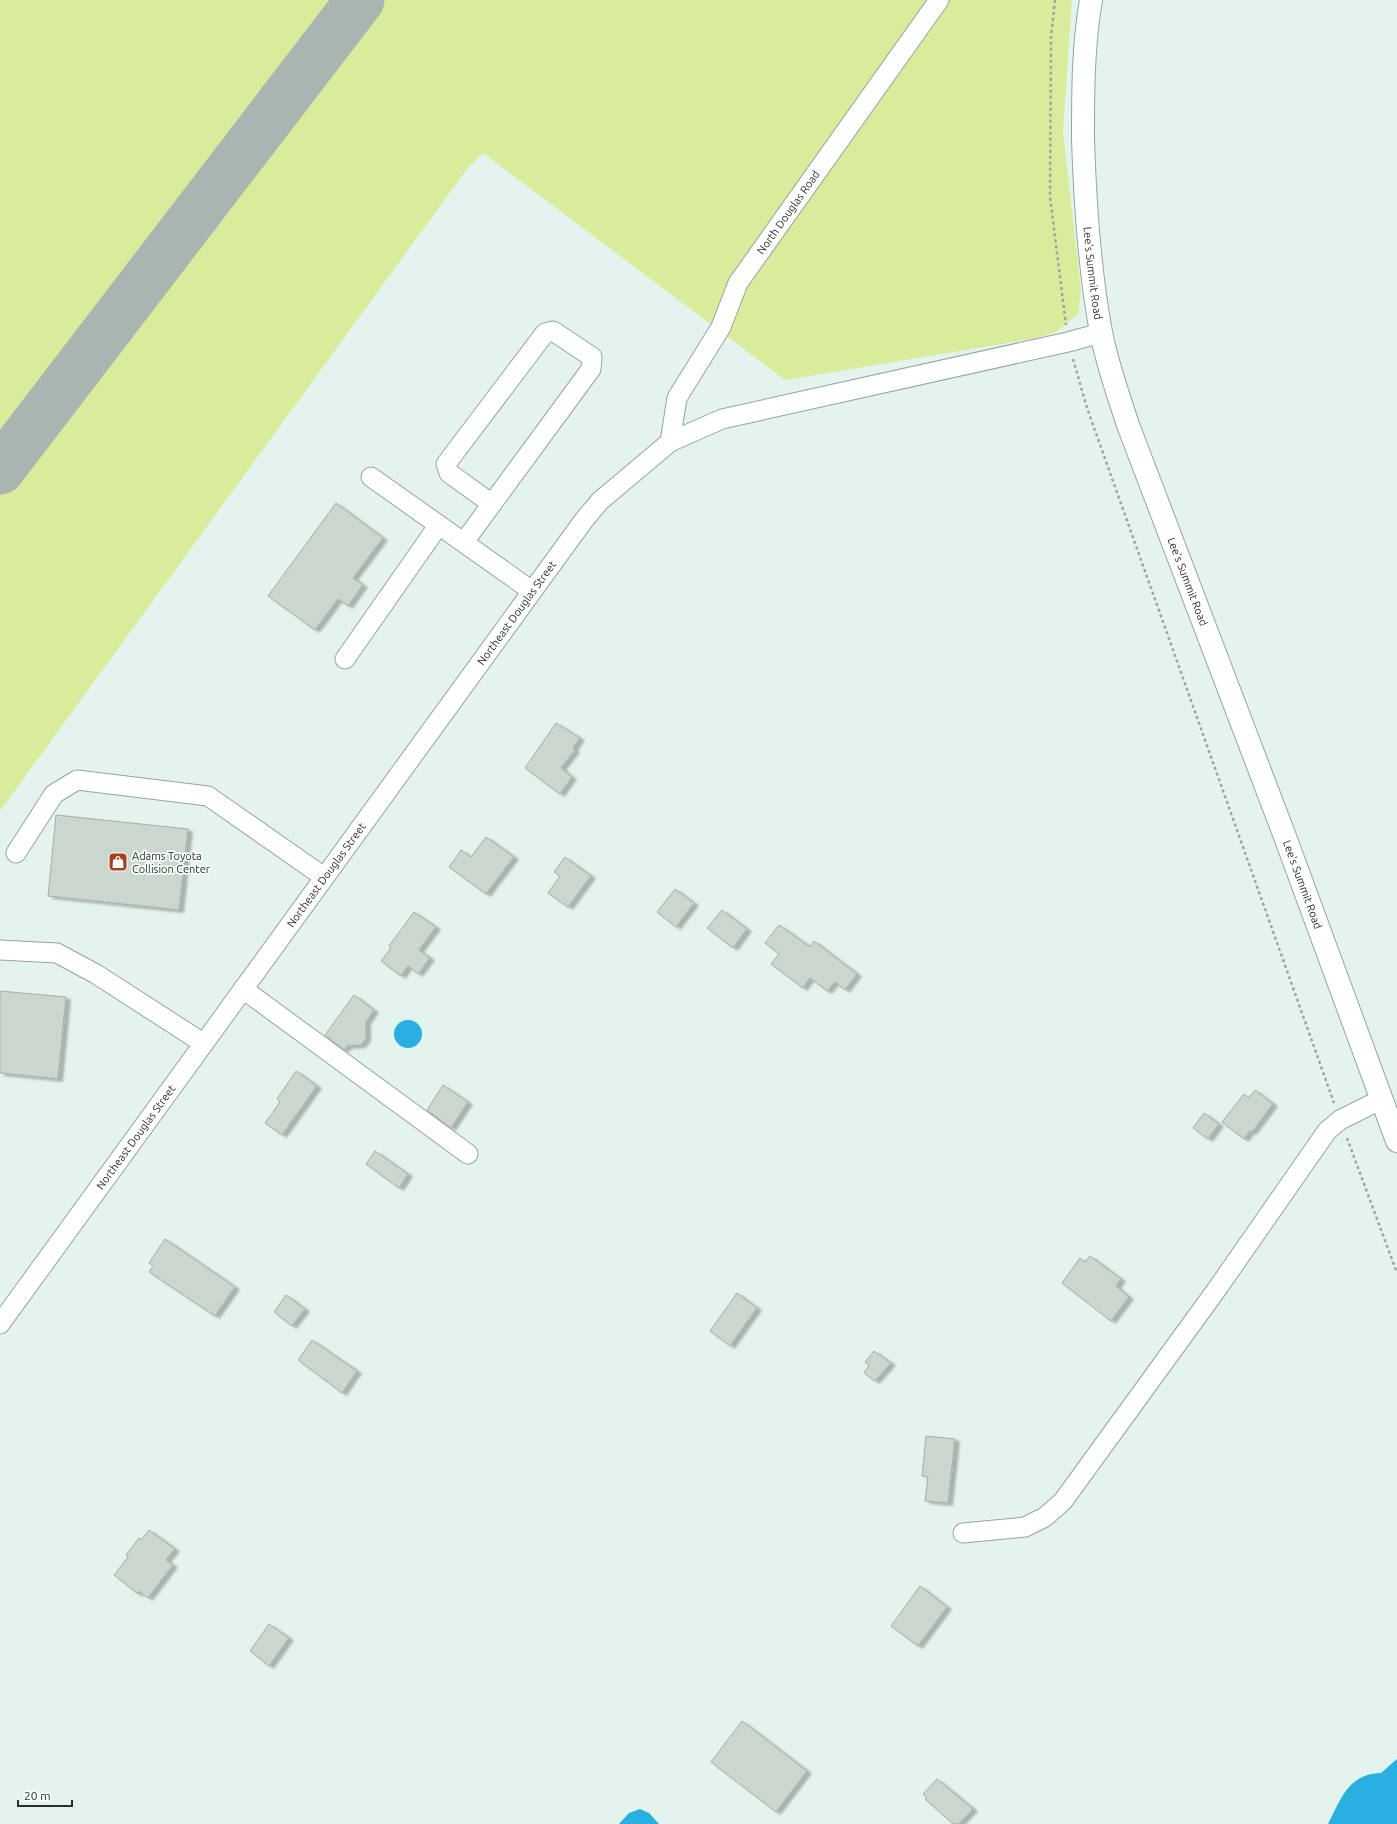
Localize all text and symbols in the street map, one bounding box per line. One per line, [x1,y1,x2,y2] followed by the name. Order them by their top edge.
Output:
[754,168,822,256] street label: North Douglas Road
[1082,226,1105,321] street label: Lee's Summit Road
[1165,536,1210,628] street label: Lee's Summit Road
[475,558,559,667] street label: Northeast Douglas Street
[284,820,368,929] street label: Northeast Douglas Street
[1281,839,1324,931] street label: Lee's Summit Road
[132,850,211,875] place label: Adams Toyota Collision Center
[107,851,129,873] shop icon: Adams Toyota Collision Center
[94,1082,178,1192] street label: Northeast Douglas Street
[18,1782,72,1808] scale bar
[24,1789,51,1802] text: 20 m

